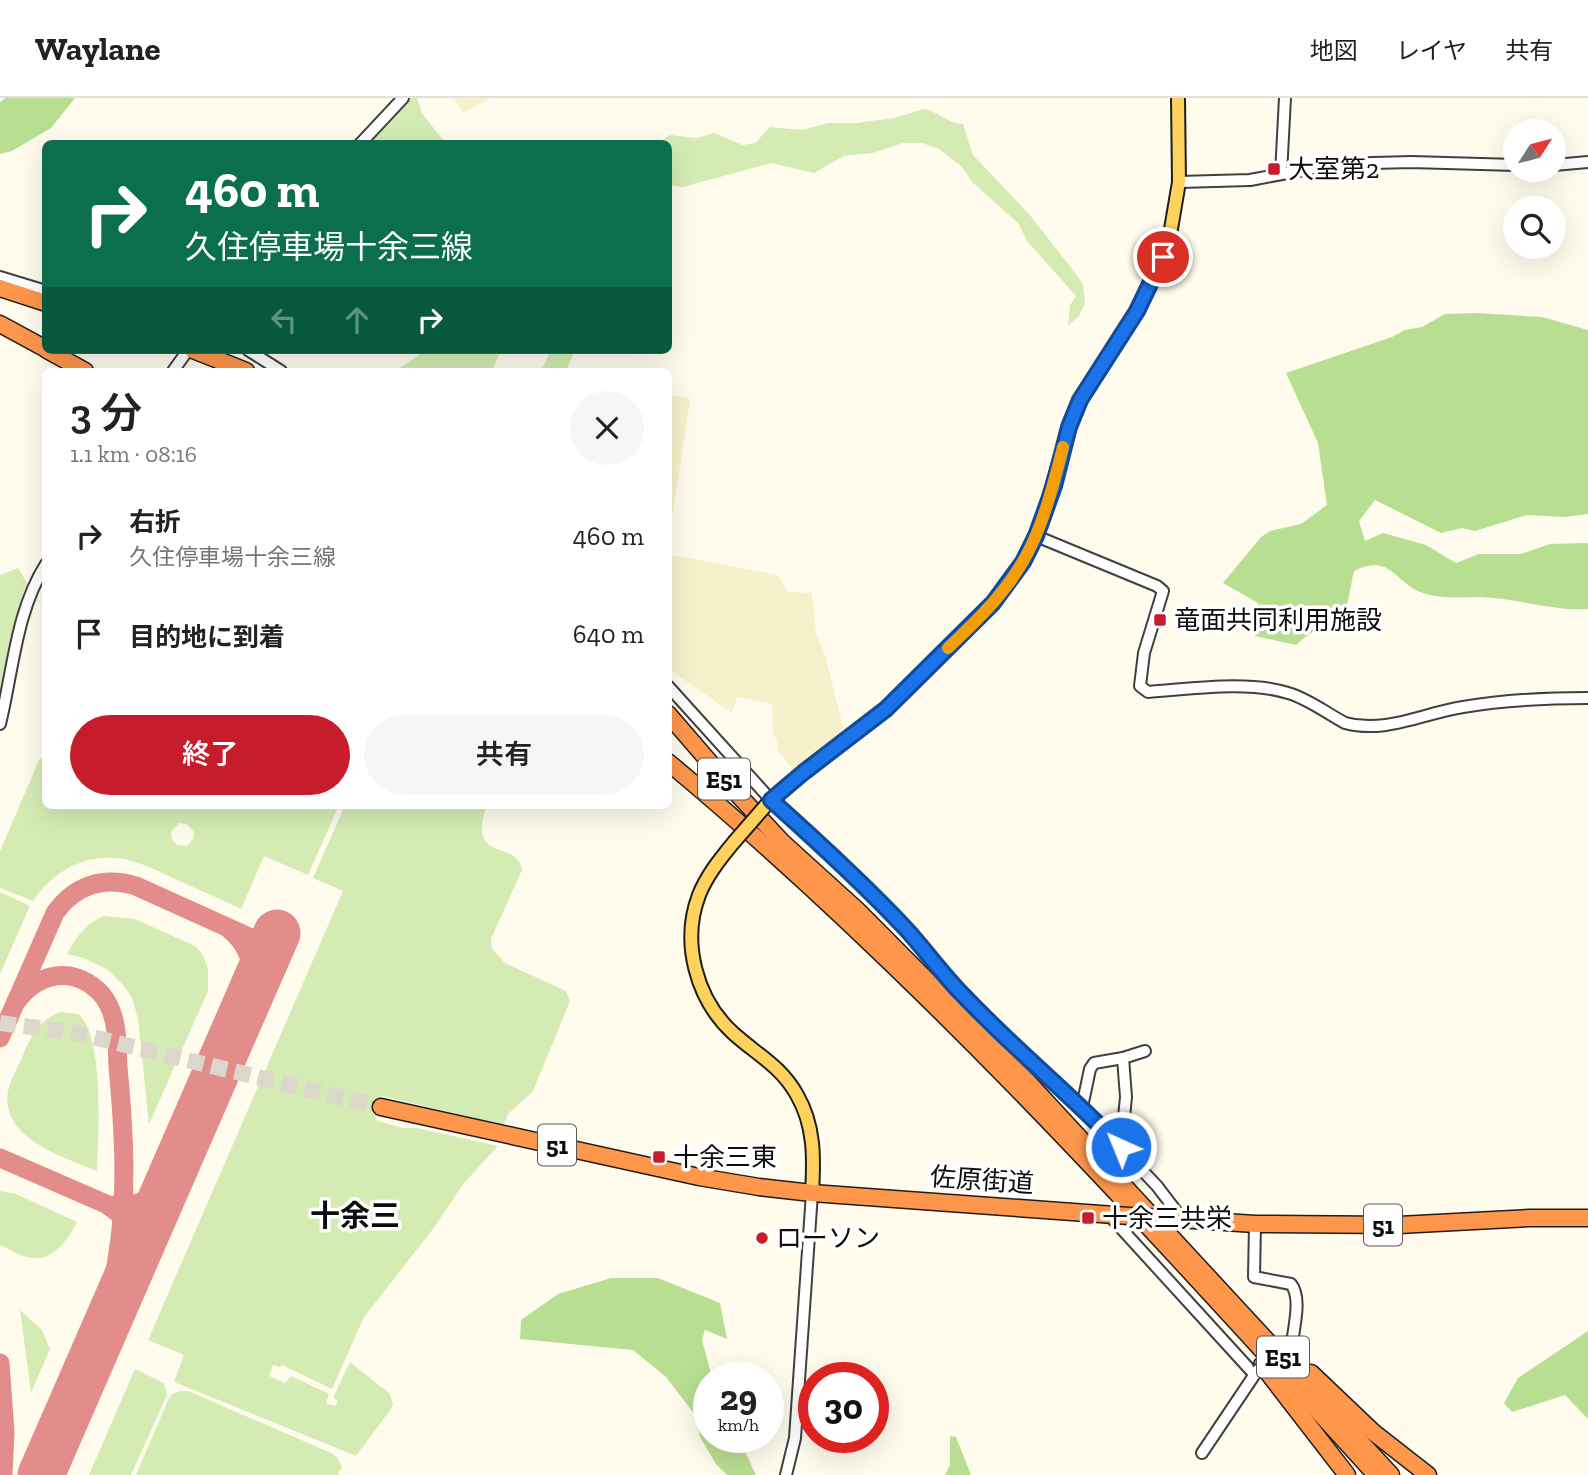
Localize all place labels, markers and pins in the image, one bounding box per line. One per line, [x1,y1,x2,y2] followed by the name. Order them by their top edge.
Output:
[1288,153,1379,185] place label: 大室第2
[1266,161,1282,177] marker: 大室第2
[1133,227,1193,287] pin
[1174,604,1382,636] place label: 竜面共同利用施設
[1152,612,1168,628] marker: 竜面共同利用施設
[673,1141,777,1173] place label: 十余三東
[651,1149,667,1165] marker: 十余三東
[1102,1202,1232,1234] place label: 十余三共栄
[1080,1210,1096,1226] marker: 十余三共栄
[776,1222,880,1254] place label: ローソン
[754,1230,770,1246] marker: ローソン

